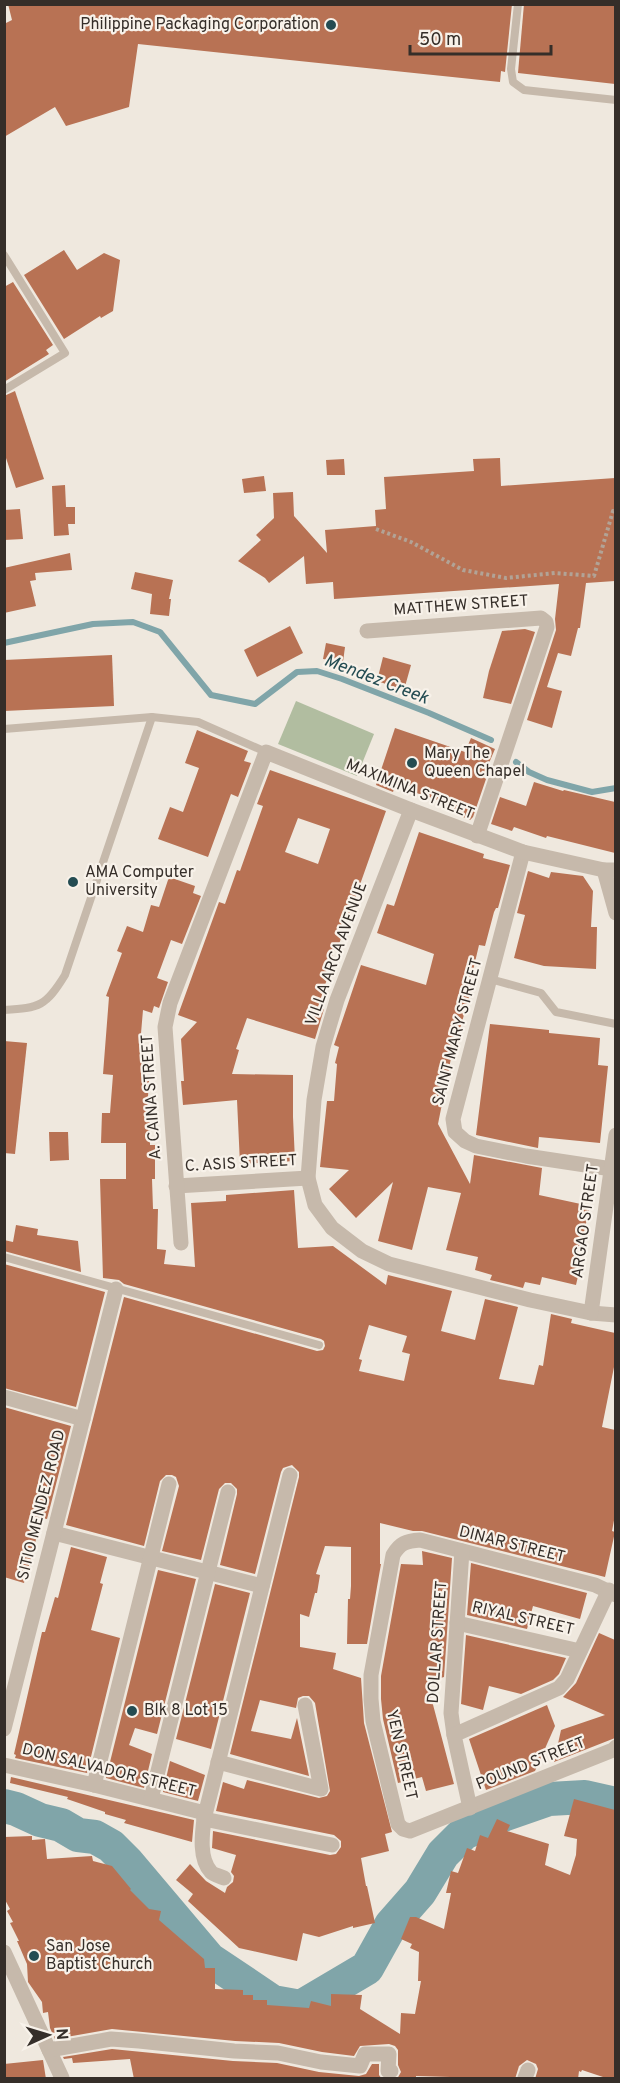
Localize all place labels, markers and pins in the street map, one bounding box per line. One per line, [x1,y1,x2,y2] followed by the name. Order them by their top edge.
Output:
[80,15,319,35] place label: Philippine Packaging Corporation
[324,18,338,32] marker: Philippine Packaging Corporation
[424,744,525,782] place label: Mary The Queen Chapel
[405,756,419,770] marker: Mary The Queen Chapel
[85,863,194,901] place label: AMA Computer University
[66,875,80,889] marker: AMA Computer University
[144,1701,228,1721] place label: Blk 8 Lot 15
[125,1704,139,1718] marker: Blk 8 Lot 15
[46,1937,152,1975] place label: San Jose Baptist Church
[27,1949,41,1963] marker: San Jose Baptist Church

